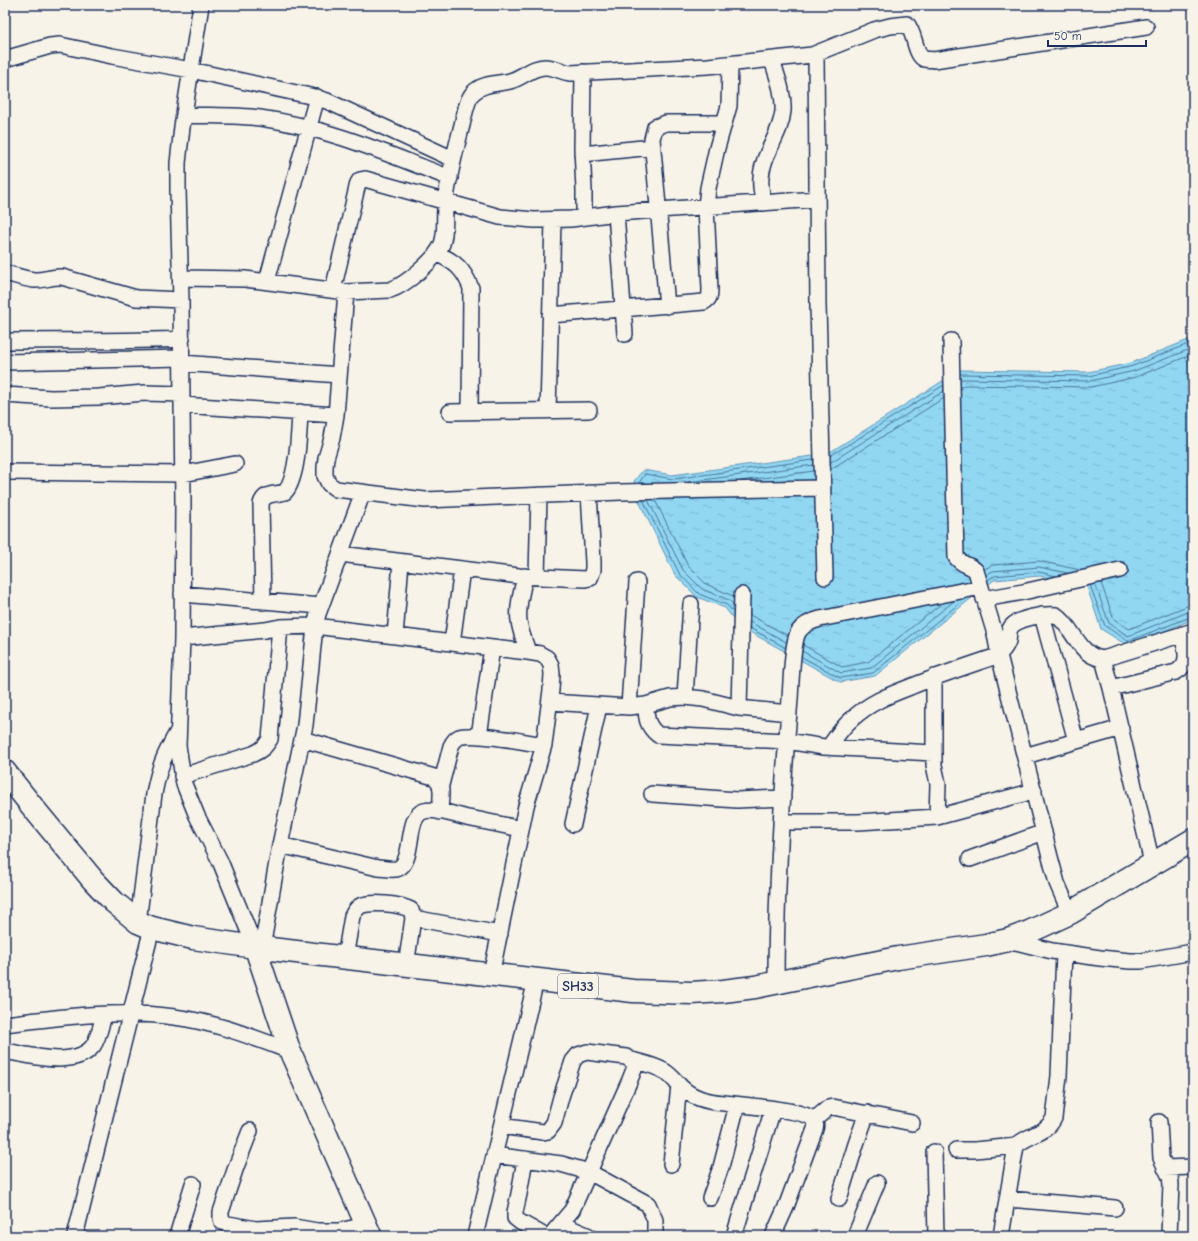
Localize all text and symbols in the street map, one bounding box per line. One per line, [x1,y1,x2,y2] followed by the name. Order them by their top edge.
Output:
[1048,22,1146,48] scale bar
[1054,29,1082,43] text: 50 m
[558,974,598,998] road number: SH33

